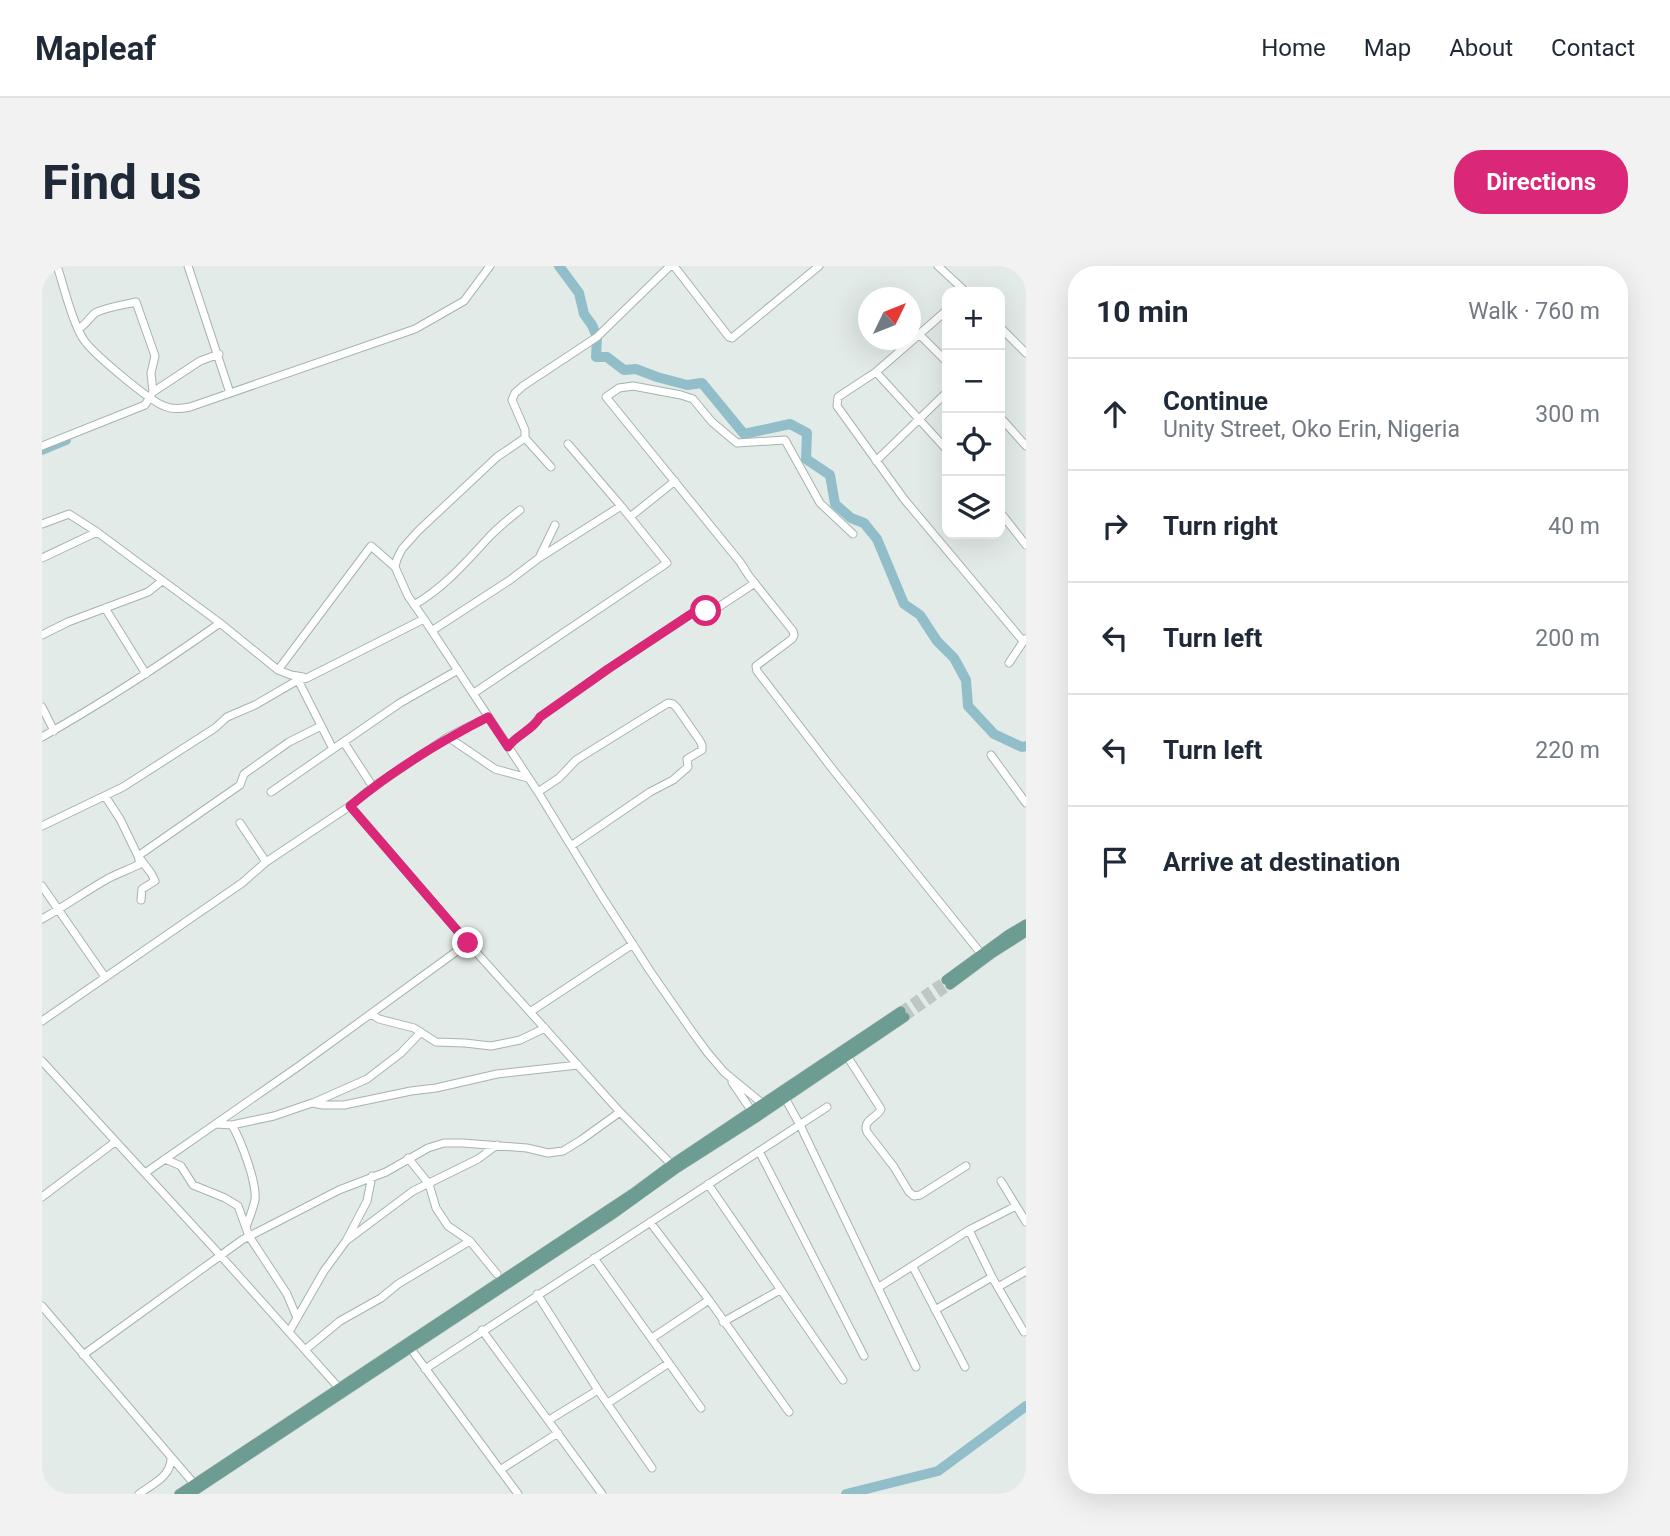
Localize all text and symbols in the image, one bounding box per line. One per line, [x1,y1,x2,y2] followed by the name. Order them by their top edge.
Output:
[35,29,156,68] text: Mapleaf
[1261,34,1326,62] text: Home
[1364,34,1411,62] text: Map
[1449,34,1513,62] text: About
[1551,34,1635,62] text: Contact
[1454,150,1628,214] button: Directions
[42,154,202,211] text: Find us
[858,287,921,350] north arrow
[942,287,1005,539] map controls
[942,287,1005,350] button: +
[1096,294,1189,329] text: 10 min
[1468,298,1600,325] text: Walk · 760 m
[942,350,1005,413] button: −
[1163,386,1268,416] text: Continue
[1096,395,1134,433] icon: ahead
[1535,401,1600,428] text: 300 m
[942,413,1005,476] button: locate
[1163,416,1460,443] text: Unity Street, Oko Erin, Nigeria
[942,476,1005,539] button: layers
[1096,507,1134,545] icon: right
[1163,511,1278,541] text: Turn right
[1548,513,1600,540] text: 40 m
[690,595,721,626] route start
[1096,619,1134,657] icon: left
[1163,623,1262,653] text: Turn left
[1535,625,1600,652] text: 200 m
[1096,731,1134,769] icon: left
[1163,735,1262,765] text: Turn left
[1535,737,1600,764] text: 220 m
[1096,843,1134,881] icon: arrive
[1163,847,1400,877] text: Arrive at destination
[452,927,483,958] route end

